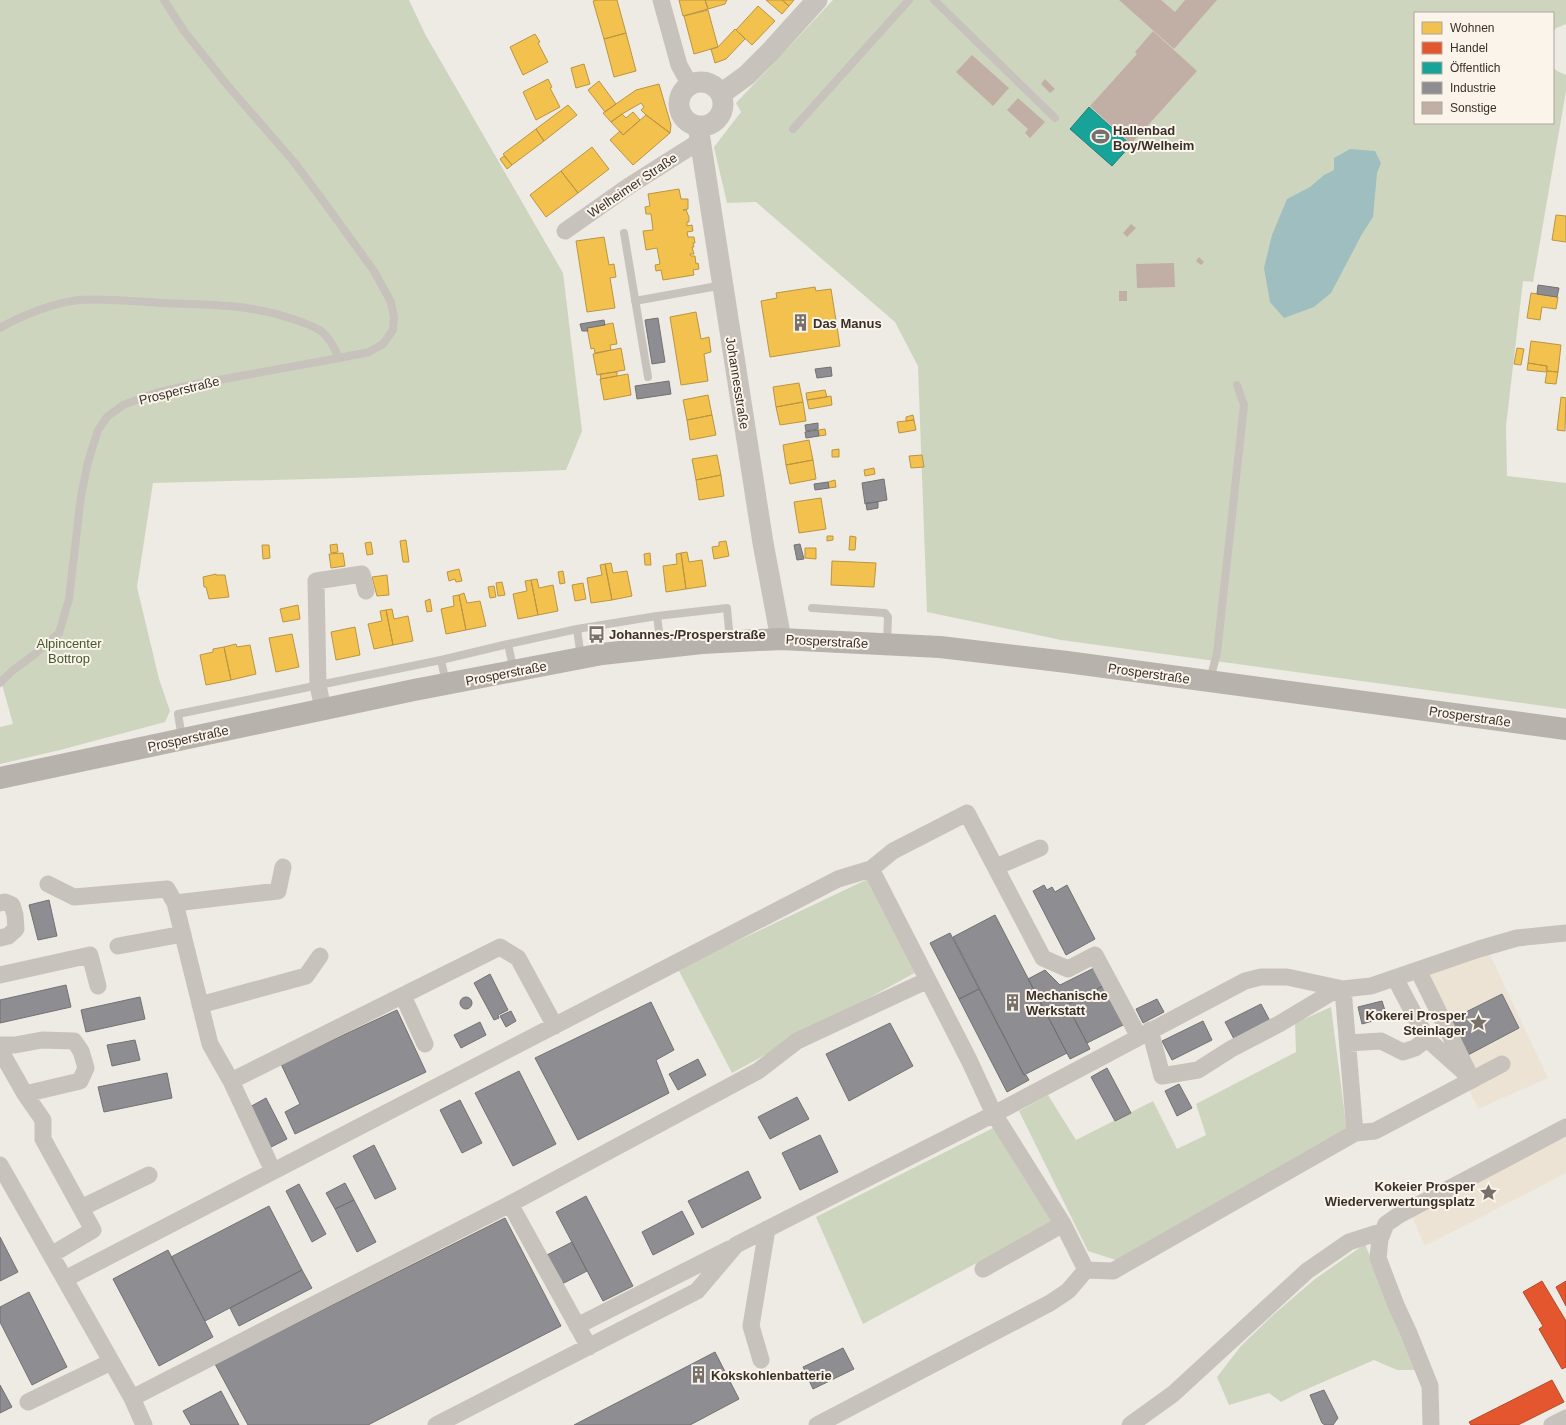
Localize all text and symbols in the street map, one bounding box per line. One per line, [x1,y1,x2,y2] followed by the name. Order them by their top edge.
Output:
[1414,12,1554,124] legend
[1450,21,1494,35] text: Wohnen
[1450,41,1488,55] text: Handel
[1450,61,1500,75] text: Öffentlich
[1450,81,1496,95] text: Industrie
[1450,101,1497,115] text: Sonstige
[1113,123,1194,153] place label: Hallenbad Boy/Welheim
[1090,127,1110,147] sports icon: Hallenbad Boy/Welheim
[585,150,680,221] street label: Welheimer Straße
[790,313,810,333] building icon: Das Manus
[813,316,882,331] place label: Das Manus
[723,336,752,430] street label: Johannesstraße
[137,373,221,408] street label: Prosperstraße
[586,624,606,644] bus stop icon: Johannes-/Prosperstraße
[609,627,766,642] place label: Johannes-/Prosperstraße
[785,632,868,651] street label: Prosperstraße
[36,636,102,666] park label: Alpincenter Bottrop
[464,658,548,689] street label: Prosperstraße
[1107,660,1191,687] street label: Prosperstraße
[1428,703,1512,730] street label: Prosperstraße
[146,723,230,754] street label: Prosperstraße
[1026,988,1108,1018] place label: Mechanische Werkstatt
[1003,992,1023,1012] building icon: Mechanische Werkstatt
[1366,1008,1466,1038] place label: Kokerei Prosper Steinlager
[1469,1012,1489,1032] place icon: Kokerei Prosper Steinlager
[1325,1179,1475,1209] place label: Kokeier Prosper Wiederverwertungsplatz
[1478,1183,1498,1203] place icon: Kokeier Prosper Wiederverwertungsplatz
[688,1365,708,1385] building icon: Kokskohlenbatterie
[711,1368,832,1383] place label: Kokskohlenbatterie

